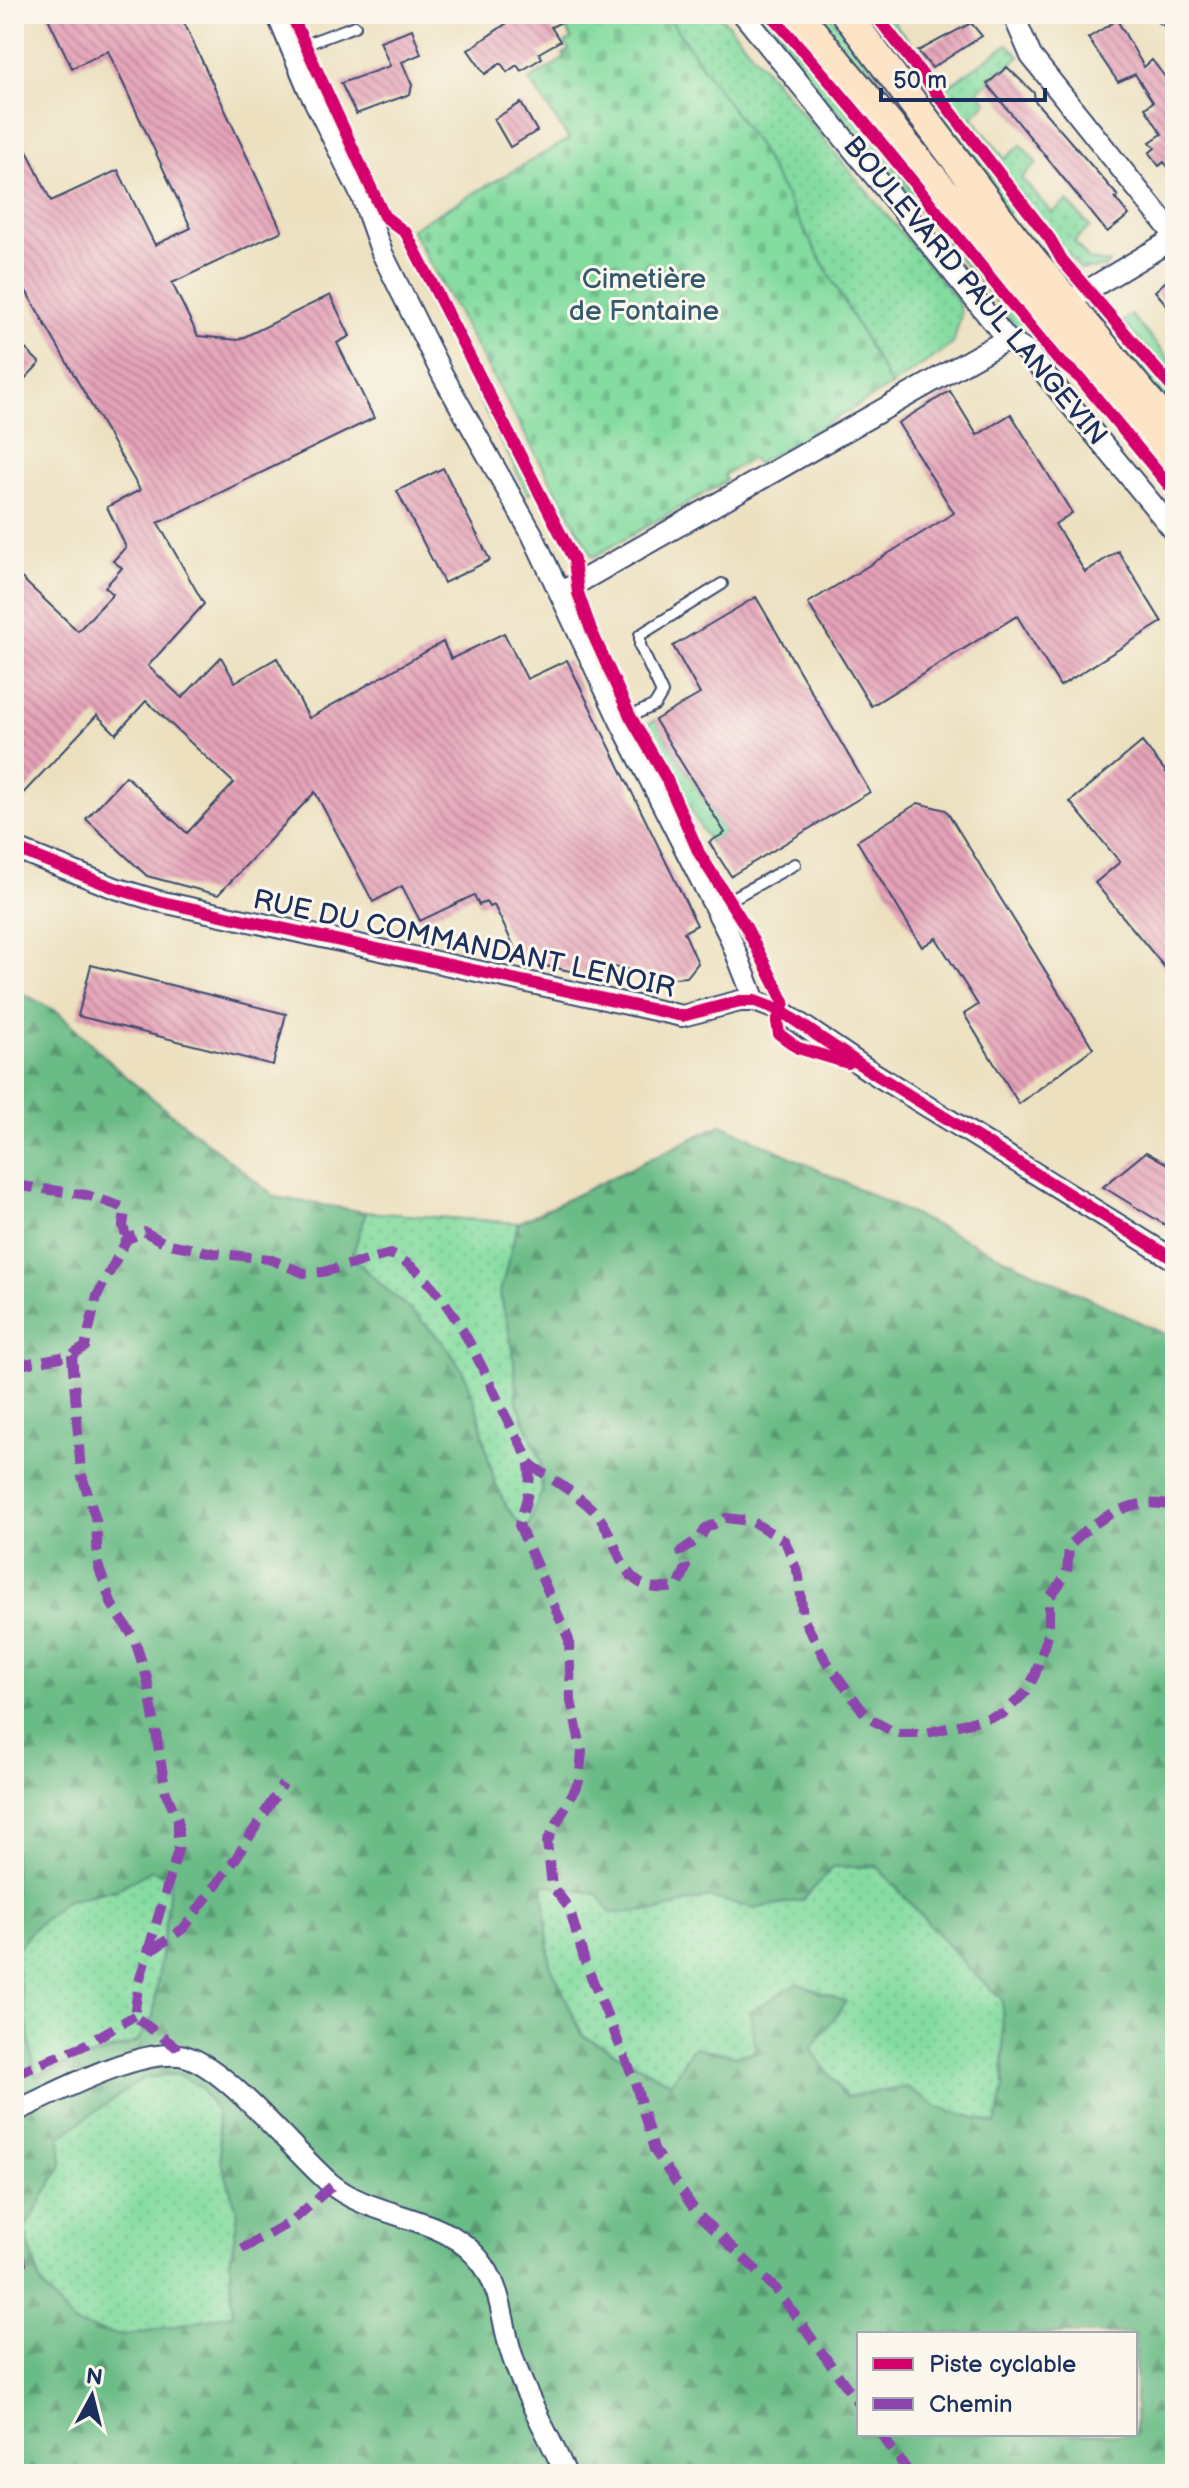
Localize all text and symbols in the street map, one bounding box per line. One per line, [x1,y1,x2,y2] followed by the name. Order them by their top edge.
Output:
[881,52,1045,102] scale bar
[893,66,947,95] text: 50 m
[836,130,1114,452] street label: BOULEVARD PAUL LANGEVIN
[569,263,719,328] park label: Cimetière de Fontaine
[250,883,678,1005] street label: RUE DU COMMANDANT LENOIR
[857,2332,1137,2436] legend
[929,2350,1076,2379] text: Piste cyclable
[52,2356,132,2436] north arrow
[84,2363,104,2392] text: N
[929,2390,1013,2419] text: Chemin

